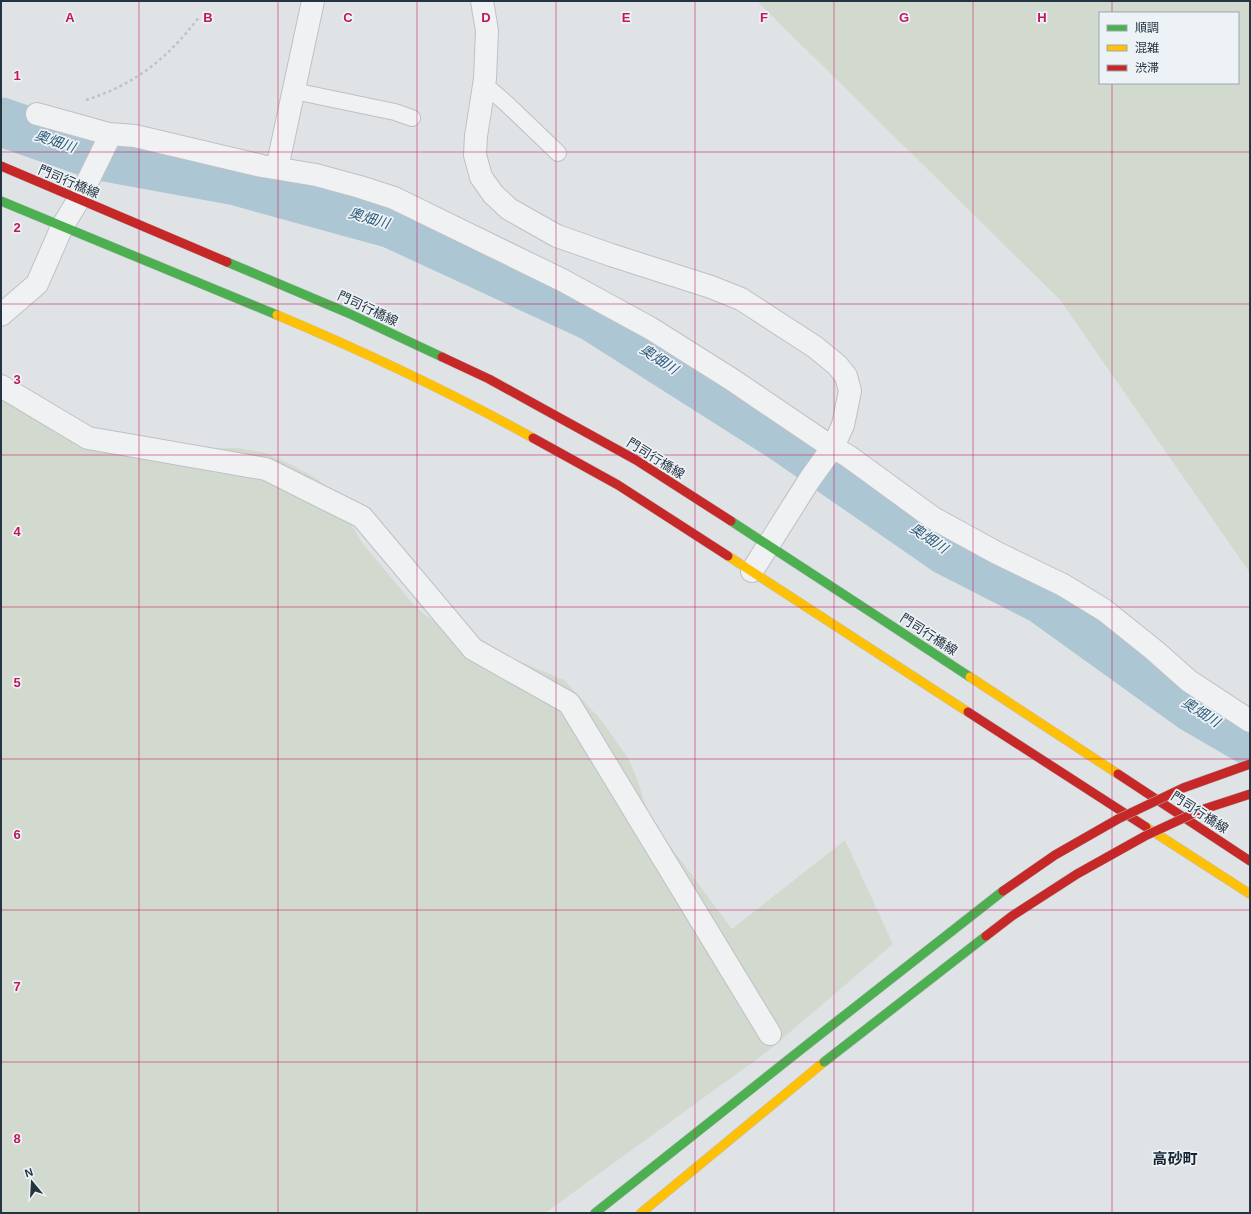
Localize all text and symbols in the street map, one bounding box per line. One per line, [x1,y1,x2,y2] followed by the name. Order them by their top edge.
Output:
[65,10,75,25] text: A
[203,10,213,25] text: B
[343,10,353,25] text: C
[481,10,491,25] text: D
[622,10,631,25] text: E
[760,10,768,25] text: F
[899,10,909,25] text: G
[1037,10,1047,25] text: H
[1099,12,1239,84] legend
[1135,21,1159,35] text: 順調
[1135,41,1159,55] text: 混雑
[1135,61,1159,75] text: 渋滞
[13,68,21,83] text: 1
[33,127,79,156] water label: 奧畑川
[36,162,102,201] street label: 門司行橋線
[347,205,393,232] water label: 奧畑川
[13,220,21,235] text: 2
[335,288,400,329] street label: 門司行橋線
[637,341,683,378] water label: 奧畑川
[13,372,21,387] text: 3
[624,435,687,482] street label: 門司行橋線
[907,520,953,557] water label: 奧畑川
[13,524,21,539] text: 4
[897,610,960,658] street label: 門司行橋線
[13,675,21,690] text: 5
[1179,694,1225,731] water label: 奧畑川
[1168,788,1231,836] street label: 門司行橋線
[13,827,21,842] text: 6
[13,979,21,994] text: 7
[13,1131,21,1146] text: 8
[1152,1150,1198,1167] district label: 高砂町
[12,1162,52,1202] north arrow
[23,1166,35,1179] text: N

